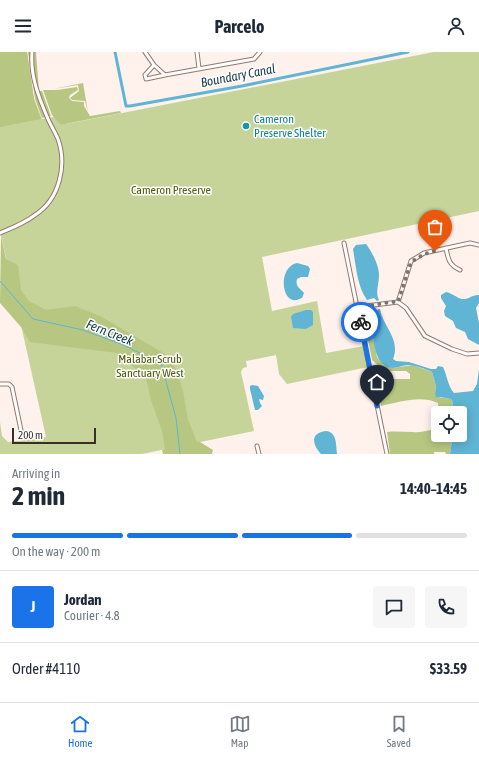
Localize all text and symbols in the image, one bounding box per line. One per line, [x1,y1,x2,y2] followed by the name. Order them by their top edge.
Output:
[12,15,34,37] icon: menu
[445,15,467,37] icon: person
[214,16,265,37] text: Parcelo
[199,61,277,90] water label: Boundary Canal
[254,112,326,140] place label: Cameron Preserve Shelter
[241,121,251,131] marker: Cameron Preserve Shelter
[131,183,211,197] park label: Cameron Preserve
[418,210,452,251] pin
[424,216,446,238] icon: bag
[341,302,381,342] courier
[350,311,372,333] icon: bike
[84,316,136,349] water label: Fern Creek
[116,352,184,380] park label: Malabar Scrub Sanctuary West
[360,365,394,406] pin
[366,371,388,393] icon: home
[431,406,467,442] map controls
[431,406,467,442] button: locate
[12,426,96,445] scale bar
[18,429,43,441] text: 200 m
[12,466,60,481] text: Arriving in
[400,480,467,497] text: 14:40–14:45
[12,481,65,511] text: 2 min
[12,544,100,559] text: On the way · 200 m
[373,586,415,628] button: chat
[425,586,467,628] button: phone
[64,591,102,608] text: Jordan
[31,598,35,615] text: J
[64,608,120,623] text: Courier · 4.8
[12,660,80,677] text: Order #4110
[430,660,467,677] text: $33.59
[68,713,93,749] tab: Home
[229,713,251,749] tab: Map
[387,713,411,749] tab: Saved

